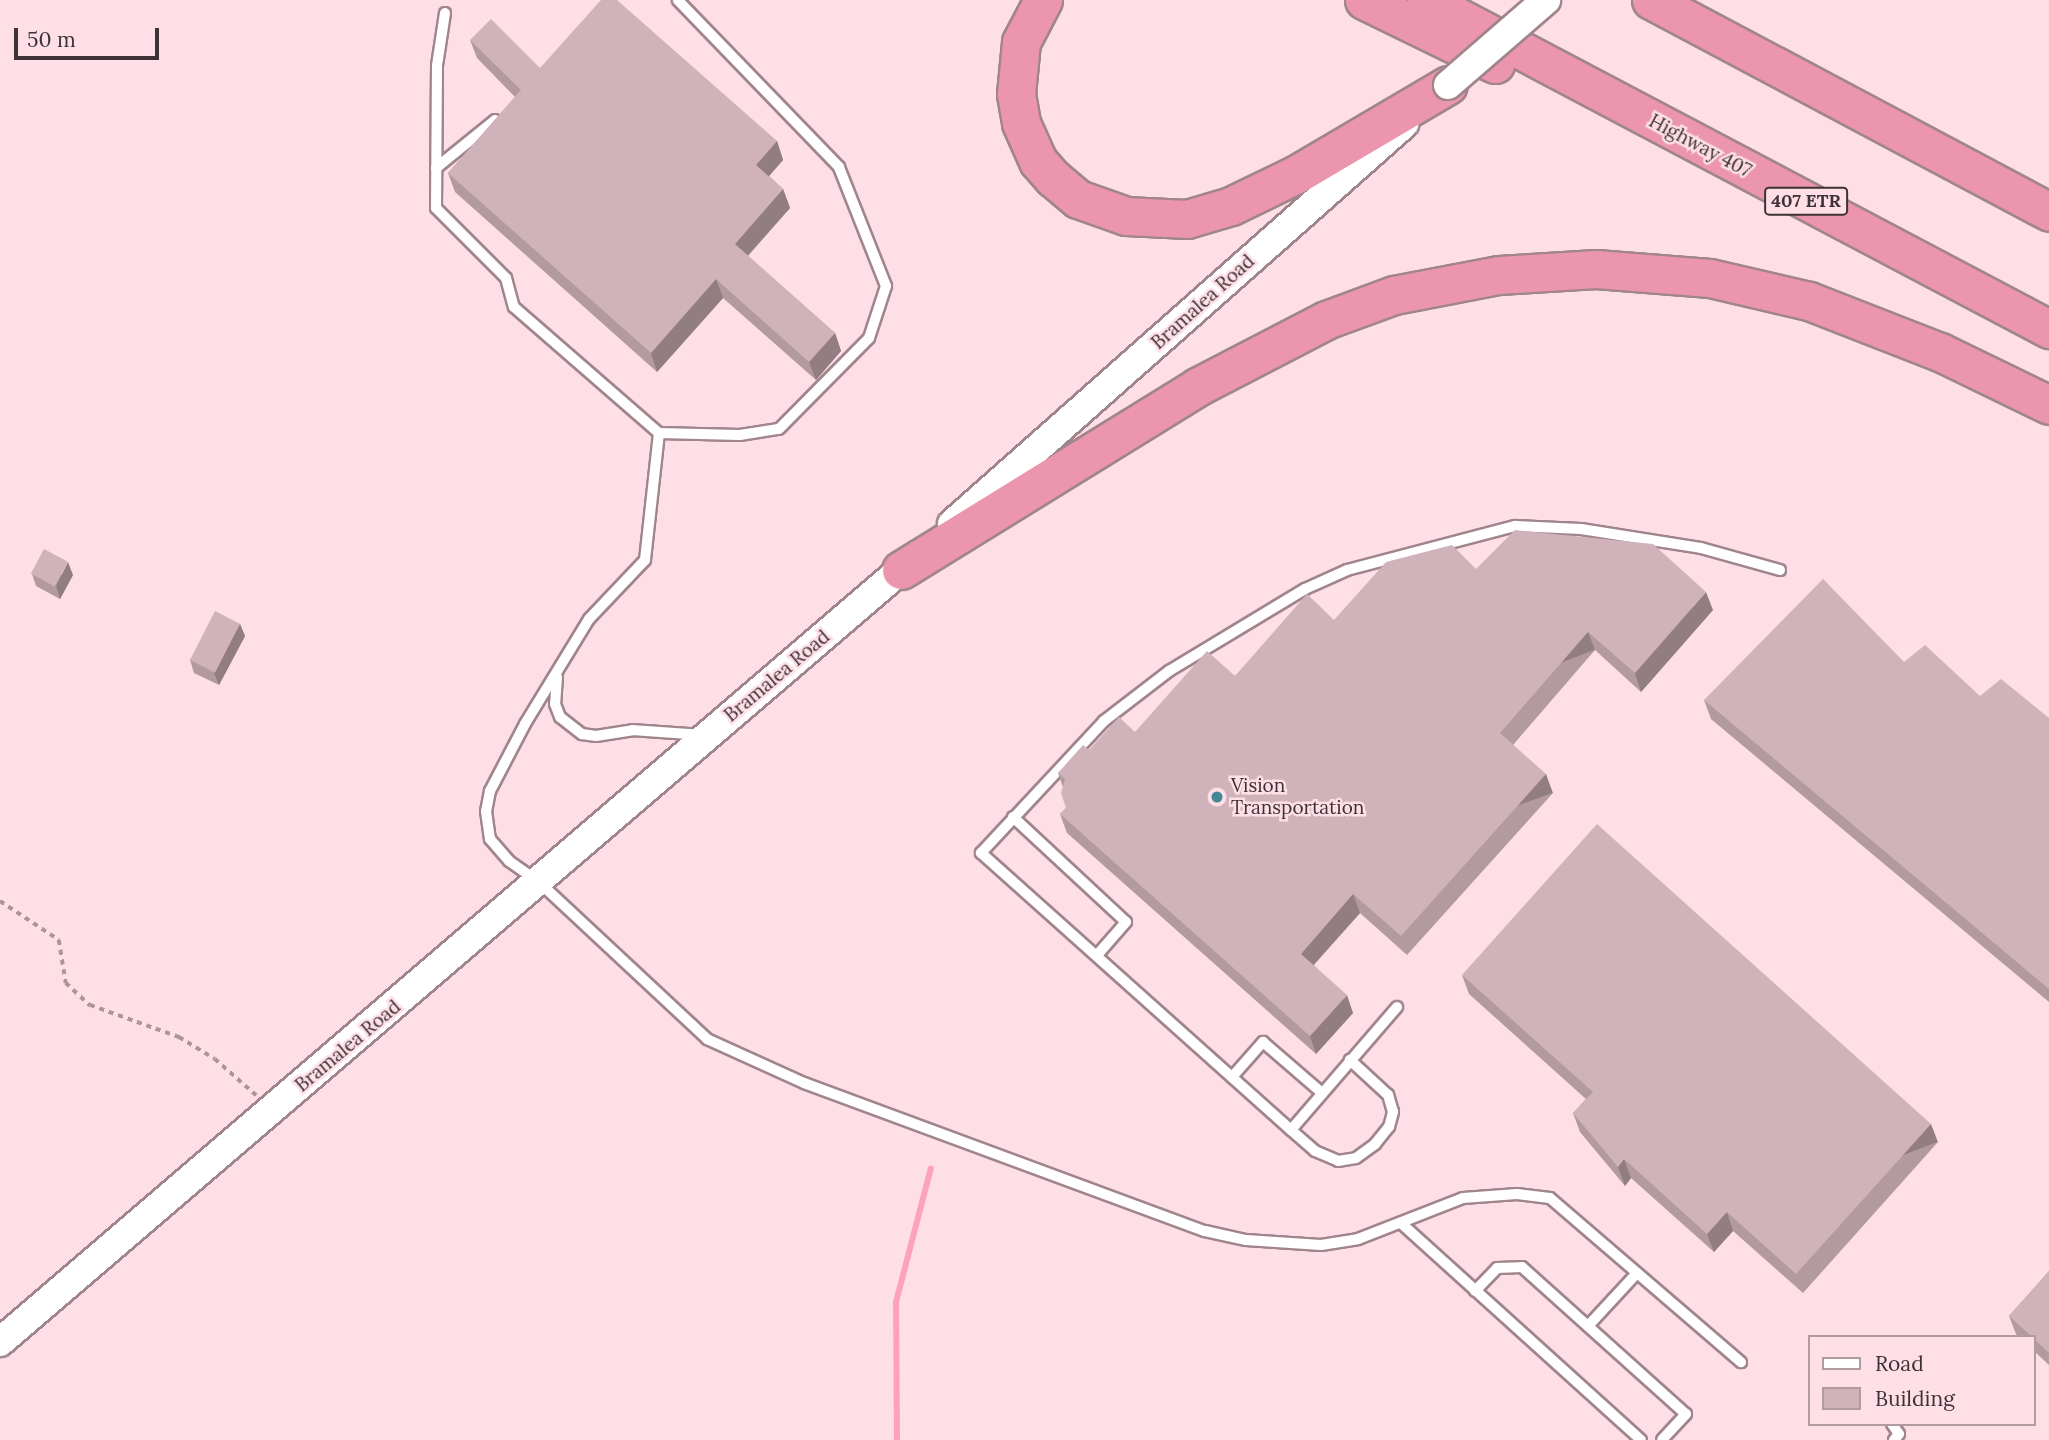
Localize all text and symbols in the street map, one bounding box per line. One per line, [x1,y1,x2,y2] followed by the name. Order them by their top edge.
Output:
[18,14,163,58] scale bar
[27,26,76,53] text: 50 m
[1645,110,1755,182] street label: Highway 407
[1764,186,1848,216] road number: 407 ETR
[1147,250,1259,354] street label: Bramalea Road
[720,625,834,727] street label: Bramalea Road
[1231,775,1364,819] place label: Vision Transportation
[1209,789,1225,805] marker: Vision Transportation
[291,995,405,1097] street label: Bramalea Road
[1808,1335,2035,1426] legend
[1875,1350,1924,1377] text: Road
[1875,1385,1955,1412] text: Building

